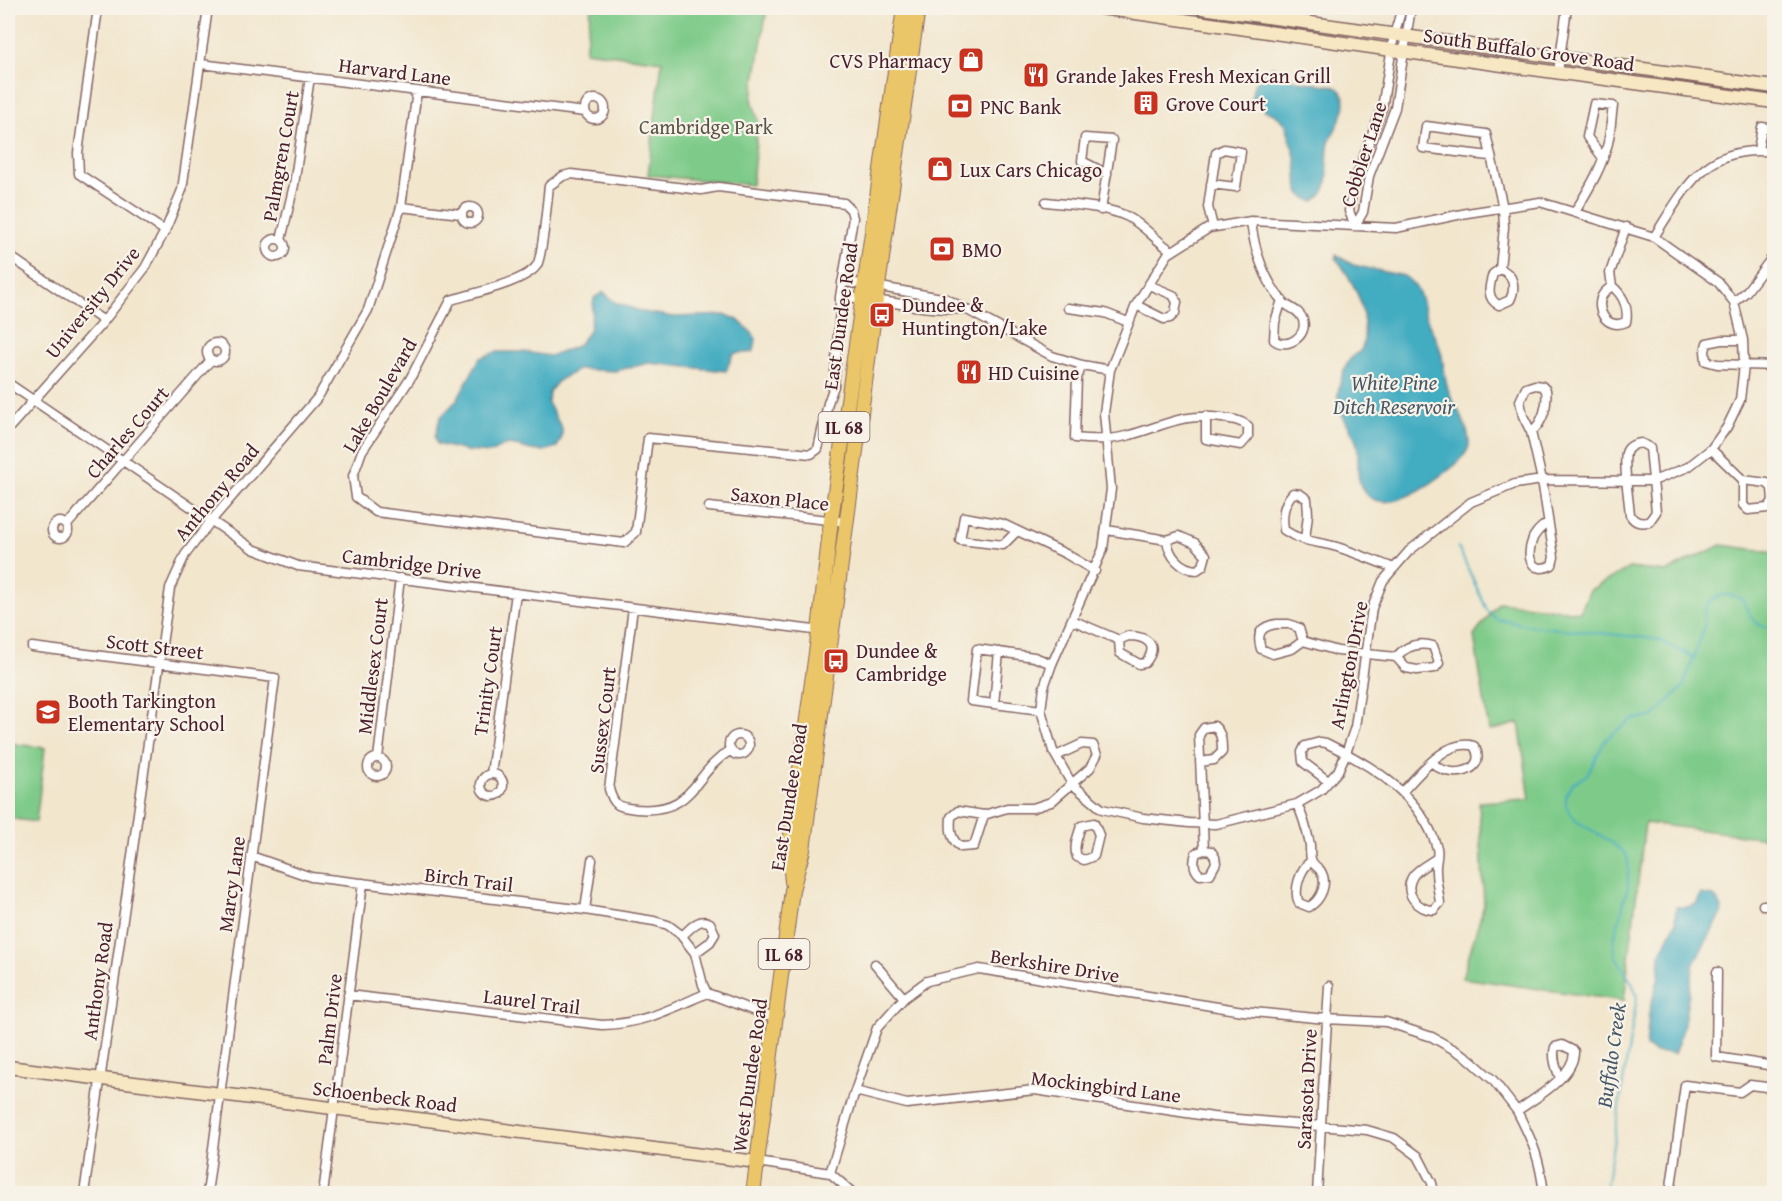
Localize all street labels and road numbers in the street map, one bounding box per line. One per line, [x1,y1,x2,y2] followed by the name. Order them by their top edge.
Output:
[1422,20,1637,78] street label: South Buffalo Grove Road
[337,50,453,92] street label: Harvard Lane
[254,88,306,224] street label: Palmgren Court
[1332,98,1394,210] street label: Cobbler Lane
[38,240,146,364] street label: University Drive
[815,240,865,392] street label: East Dundee Road
[334,332,424,458] street label: Lake Boulevard
[79,379,175,485] street label: Charles Court
[818,412,870,442] road number: IL 68
[167,437,266,547] street label: Anthony Road
[729,478,831,518] street label: Saxon Place
[341,540,483,586] street label: Cambridge Drive
[349,596,395,736] street label: Middlesex Court
[1321,598,1375,732] street label: Arlington Drive
[465,624,509,738] street label: Trinity Court
[105,626,205,666] street label: Scott Street
[581,665,623,775] street label: Sussex Court
[762,721,814,873] street label: East Dundee Road
[210,834,252,934] street label: Marcy Lane
[423,859,515,899] street label: Birch Trail
[74,920,120,1042] street label: Anthony Road
[758,939,810,969] road number: IL 68
[988,940,1122,990] street label: Berkshire Drive
[309,972,349,1066] street label: Palm Drive
[482,981,582,1021] street label: Laurel Trail
[724,996,774,1154] street label: West Dundee Road
[1288,1028,1324,1150] street label: Sarasota Drive
[1029,1062,1183,1110] street label: Mockingbird Lane
[311,1073,459,1119] street label: Schoenbeck Road

